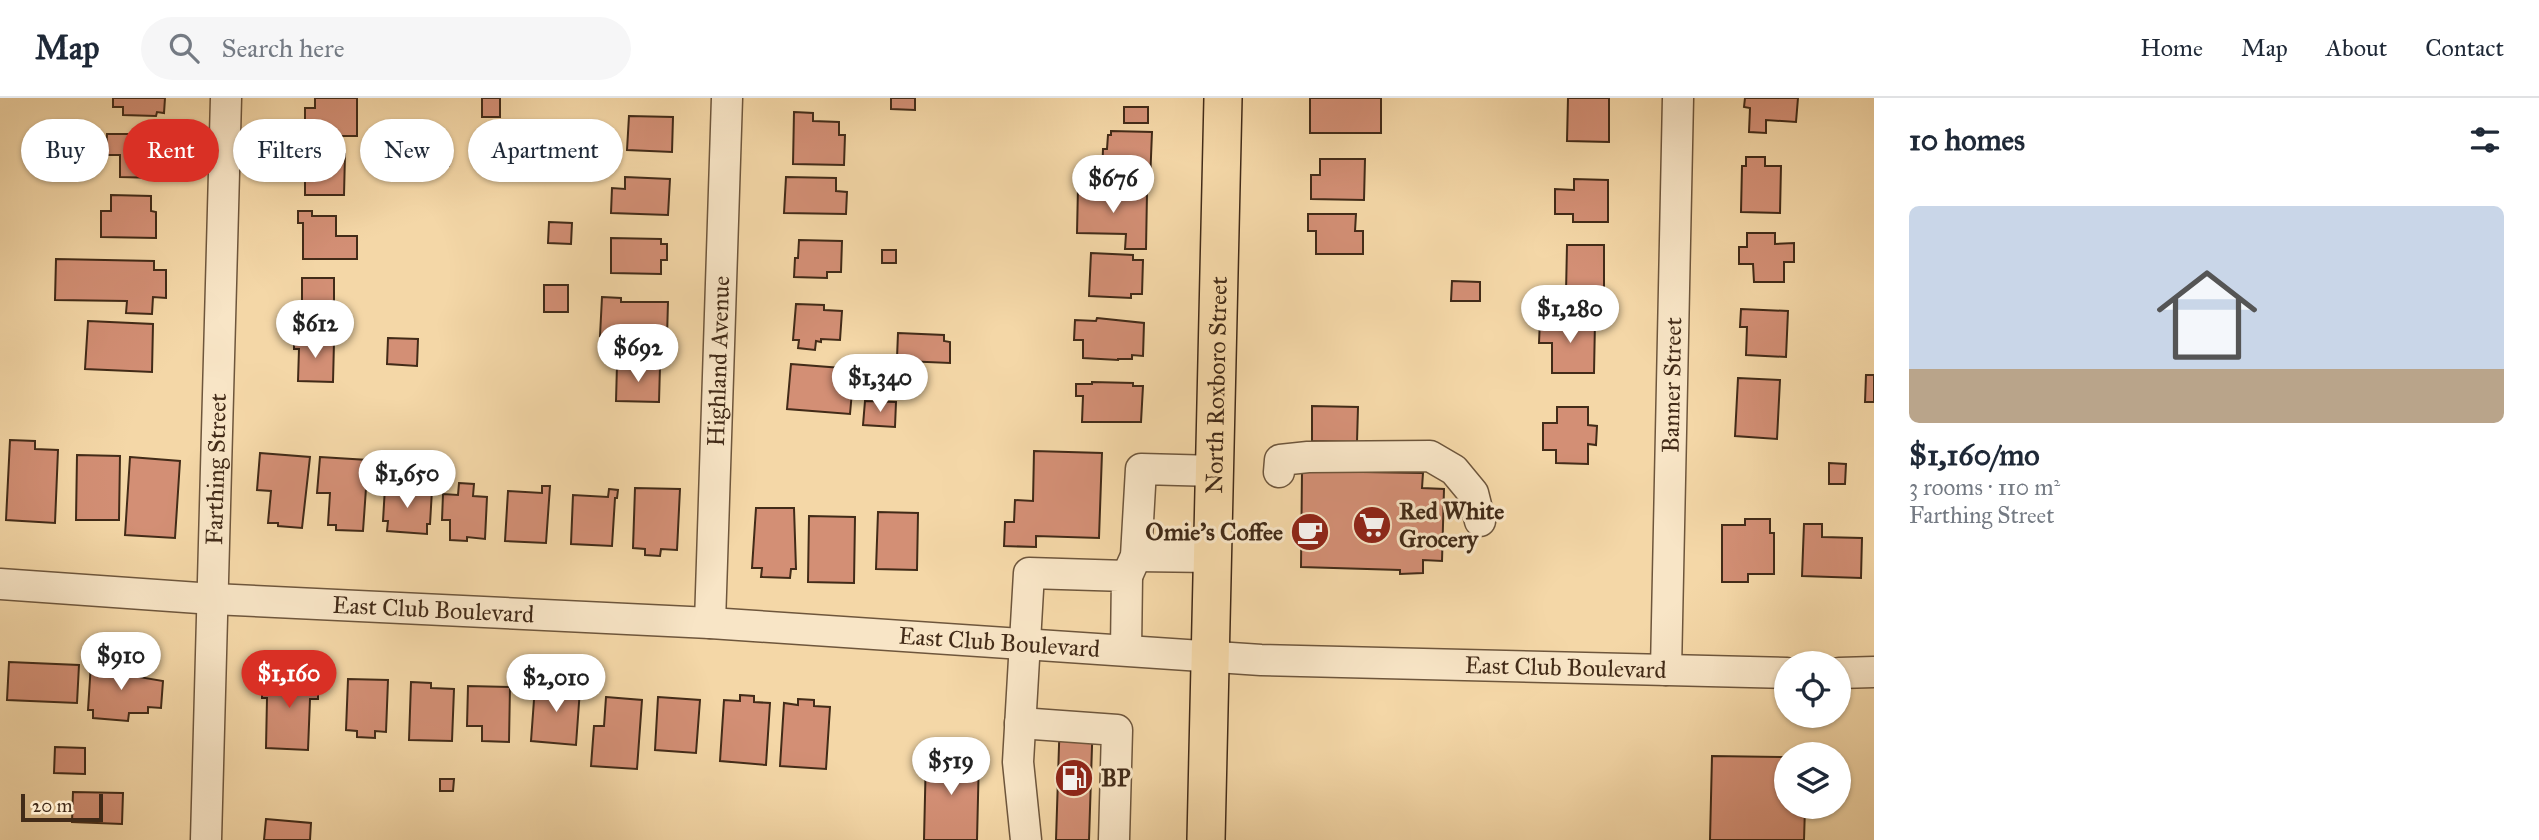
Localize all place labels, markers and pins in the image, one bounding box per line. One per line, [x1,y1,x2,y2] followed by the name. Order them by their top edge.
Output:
[1072,156,1154,215] pin: $676
[1513,286,1627,345] pin: $1,280
[274,300,356,360] pin: $612
[597,324,679,384] pin: $692
[823,354,937,414] pin: $1,340
[350,450,464,510] pin: $1,650
[1399,496,1504,554] place label: Red White Grocery
[1351,504,1393,546] supermarket icon: Red White Grocery
[1289,511,1331,553] cafe icon: Omie’s Coffee
[1145,517,1283,547] place label: Omie’s Coffee
[80,632,162,692] pin: $910
[232,650,346,710] pin: $1,160
[499,654,613,714] pin: $2,010
[910,738,992,797] pin: $519
[1053,757,1095,799] fuel station icon: BP
[1101,763,1131,793] place label: BP

